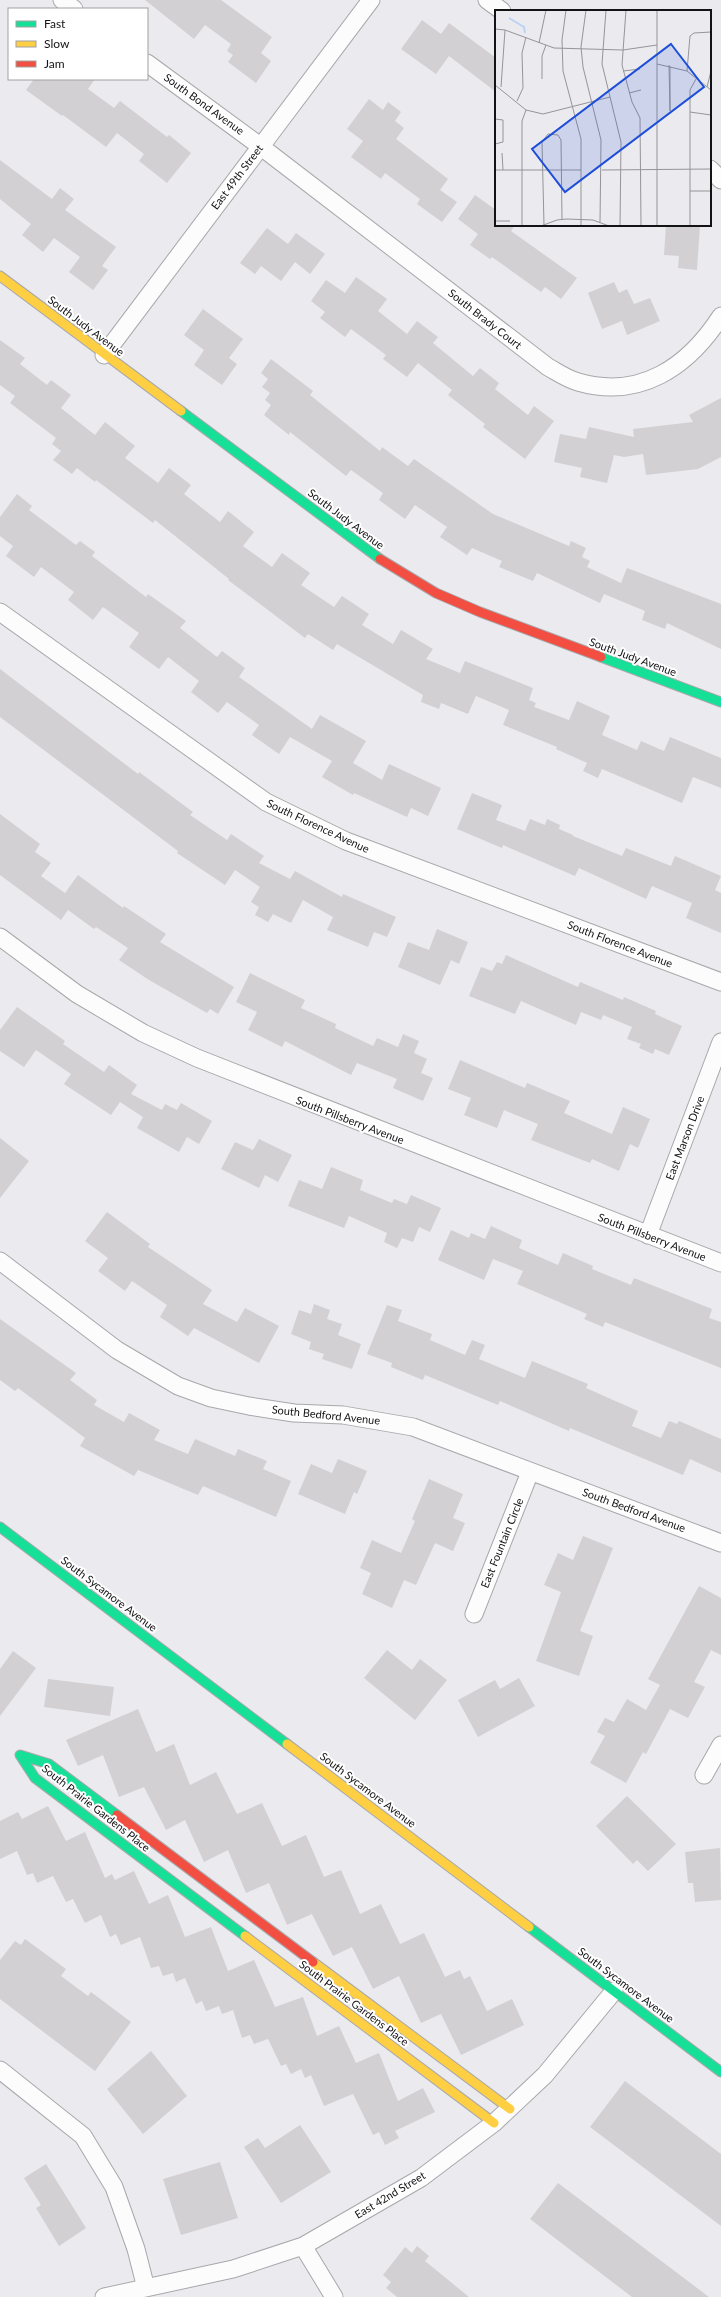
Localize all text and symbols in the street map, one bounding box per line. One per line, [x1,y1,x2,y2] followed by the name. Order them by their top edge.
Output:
[8,8,148,80] legend
[495,10,711,226] inset map
[44,16,66,31] text: Fast
[44,36,70,51] text: Slow
[44,56,65,71] text: Jam
[162,70,247,137] street label: South Bond Avenue
[208,142,265,212] street label: East 49th Street
[446,286,525,351] street label: South Brady Court
[46,293,127,359] street label: South Judy Avenue
[306,486,387,552] street label: South Judy Avenue
[588,635,679,678] street label: South Judy Avenue
[265,796,372,855] street label: South Florence Avenue
[566,917,675,970] street label: South Florence Avenue
[294,1093,406,1146] street label: South Pillsberry Avenue
[663,1094,707,1182] street label: East Marson Drive
[596,1210,708,1263] street label: South Pillsberry Avenue
[271,1402,381,1427] street label: South Bedford Avenue
[581,1485,688,1534] street label: South Bedford Avenue
[478,1496,526,1590] street label: East Fountain Circle
[59,1553,160,1634] street label: South Sycamore Avenue
[318,1749,419,1830] street label: South Sycamore Avenue
[40,1761,153,1854] street label: South Prairie Gardens Place
[576,1944,677,2025] street label: South Sycamore Avenue
[297,1957,412,2048] street label: South Prairie Gardens Place
[352,2168,427,2221] street label: East 42nd Street

